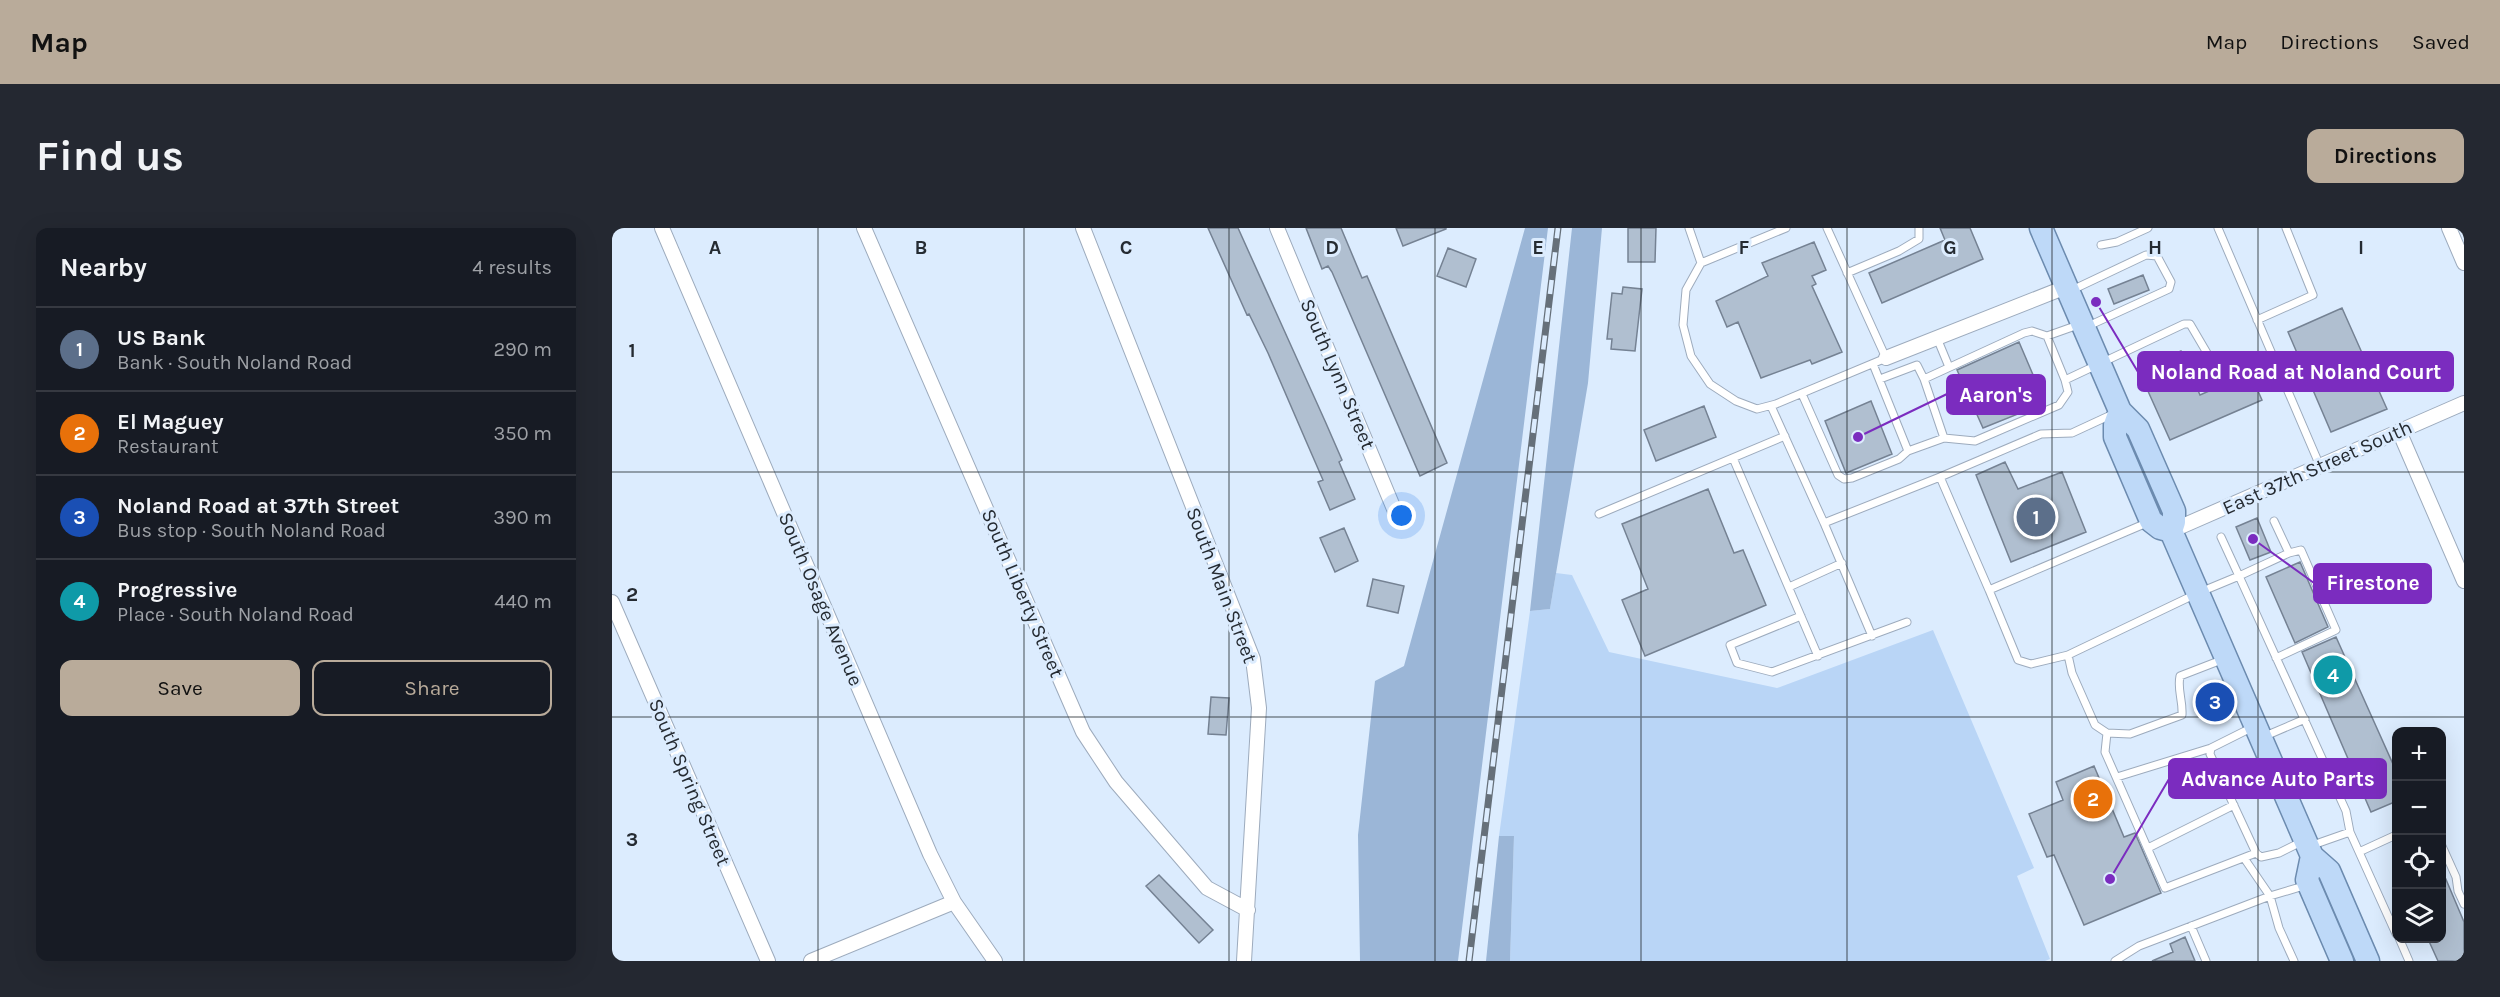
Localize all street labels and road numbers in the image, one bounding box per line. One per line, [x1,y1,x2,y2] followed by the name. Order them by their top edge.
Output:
[1295,295,1380,453] street label: South Lynn Street
[2219,415,2415,520] street label: East 37th Street South
[1181,504,1262,667] street label: South Main Street
[977,506,1069,681] street label: South Liberty Street
[774,509,867,689] street label: South Osage Avenue
[644,695,735,870] street label: South Spring Street

